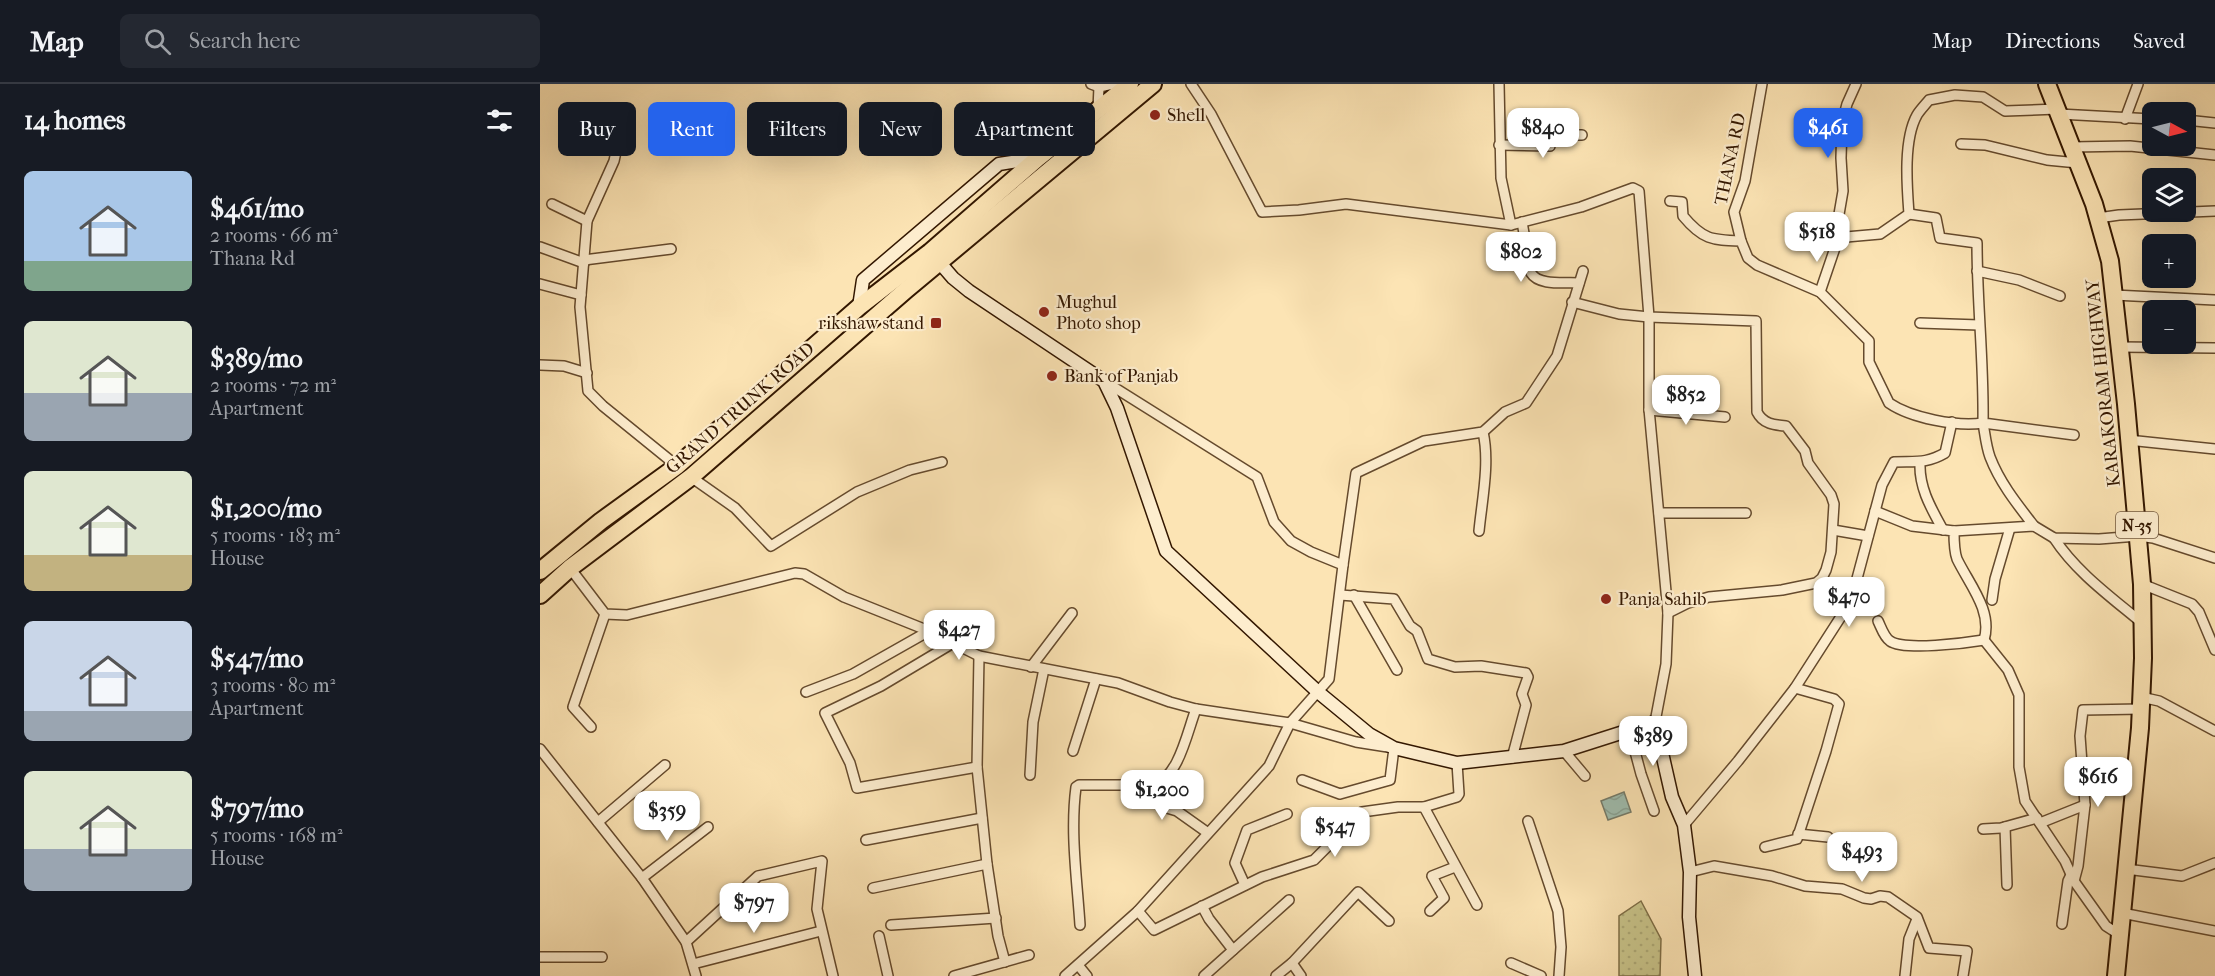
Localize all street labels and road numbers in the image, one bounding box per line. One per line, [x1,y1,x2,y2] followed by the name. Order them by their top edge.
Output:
[1710,111,1751,207] street label: THANA RD
[2082,277,2125,488] street label: KARAKORAM HIGHWAY
[662,338,819,479] street label: GRAND TRUNK ROAD
[2116,512,2158,538] road number: N-35

